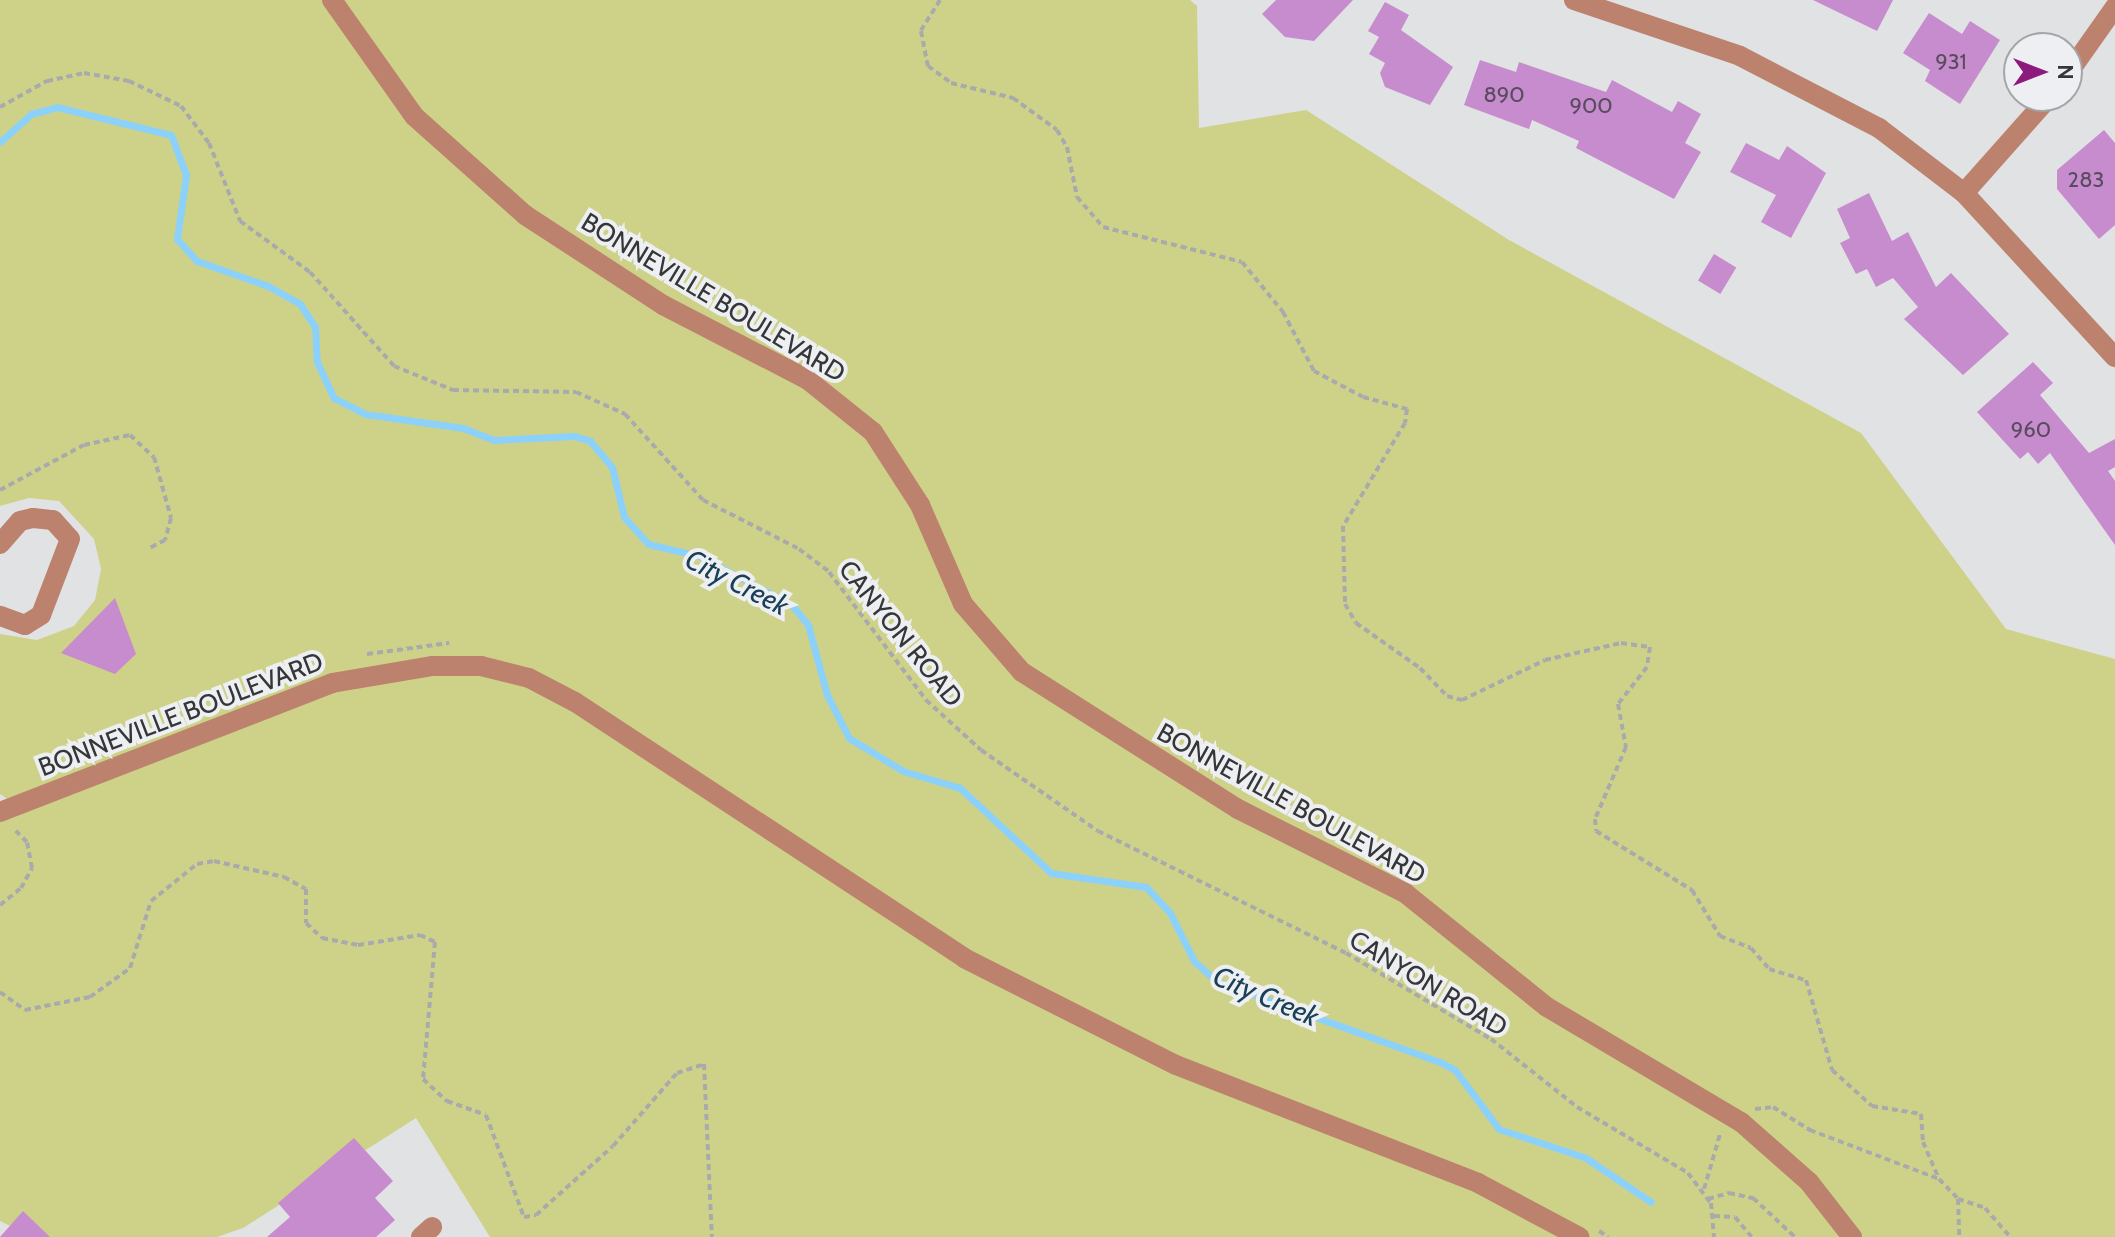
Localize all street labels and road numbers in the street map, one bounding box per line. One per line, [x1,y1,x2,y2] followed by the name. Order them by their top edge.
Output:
[575,207,851,389] street label: BONNEVILLE BOULEVARD
[832,555,968,713] street label: CANYON ROAD
[34,646,328,784] street label: BONNEVILLE BOULEVARD
[1151,717,1431,891] street label: BONNEVILLE BOULEVARD
[1343,925,1513,1043] street label: CANYON ROAD

